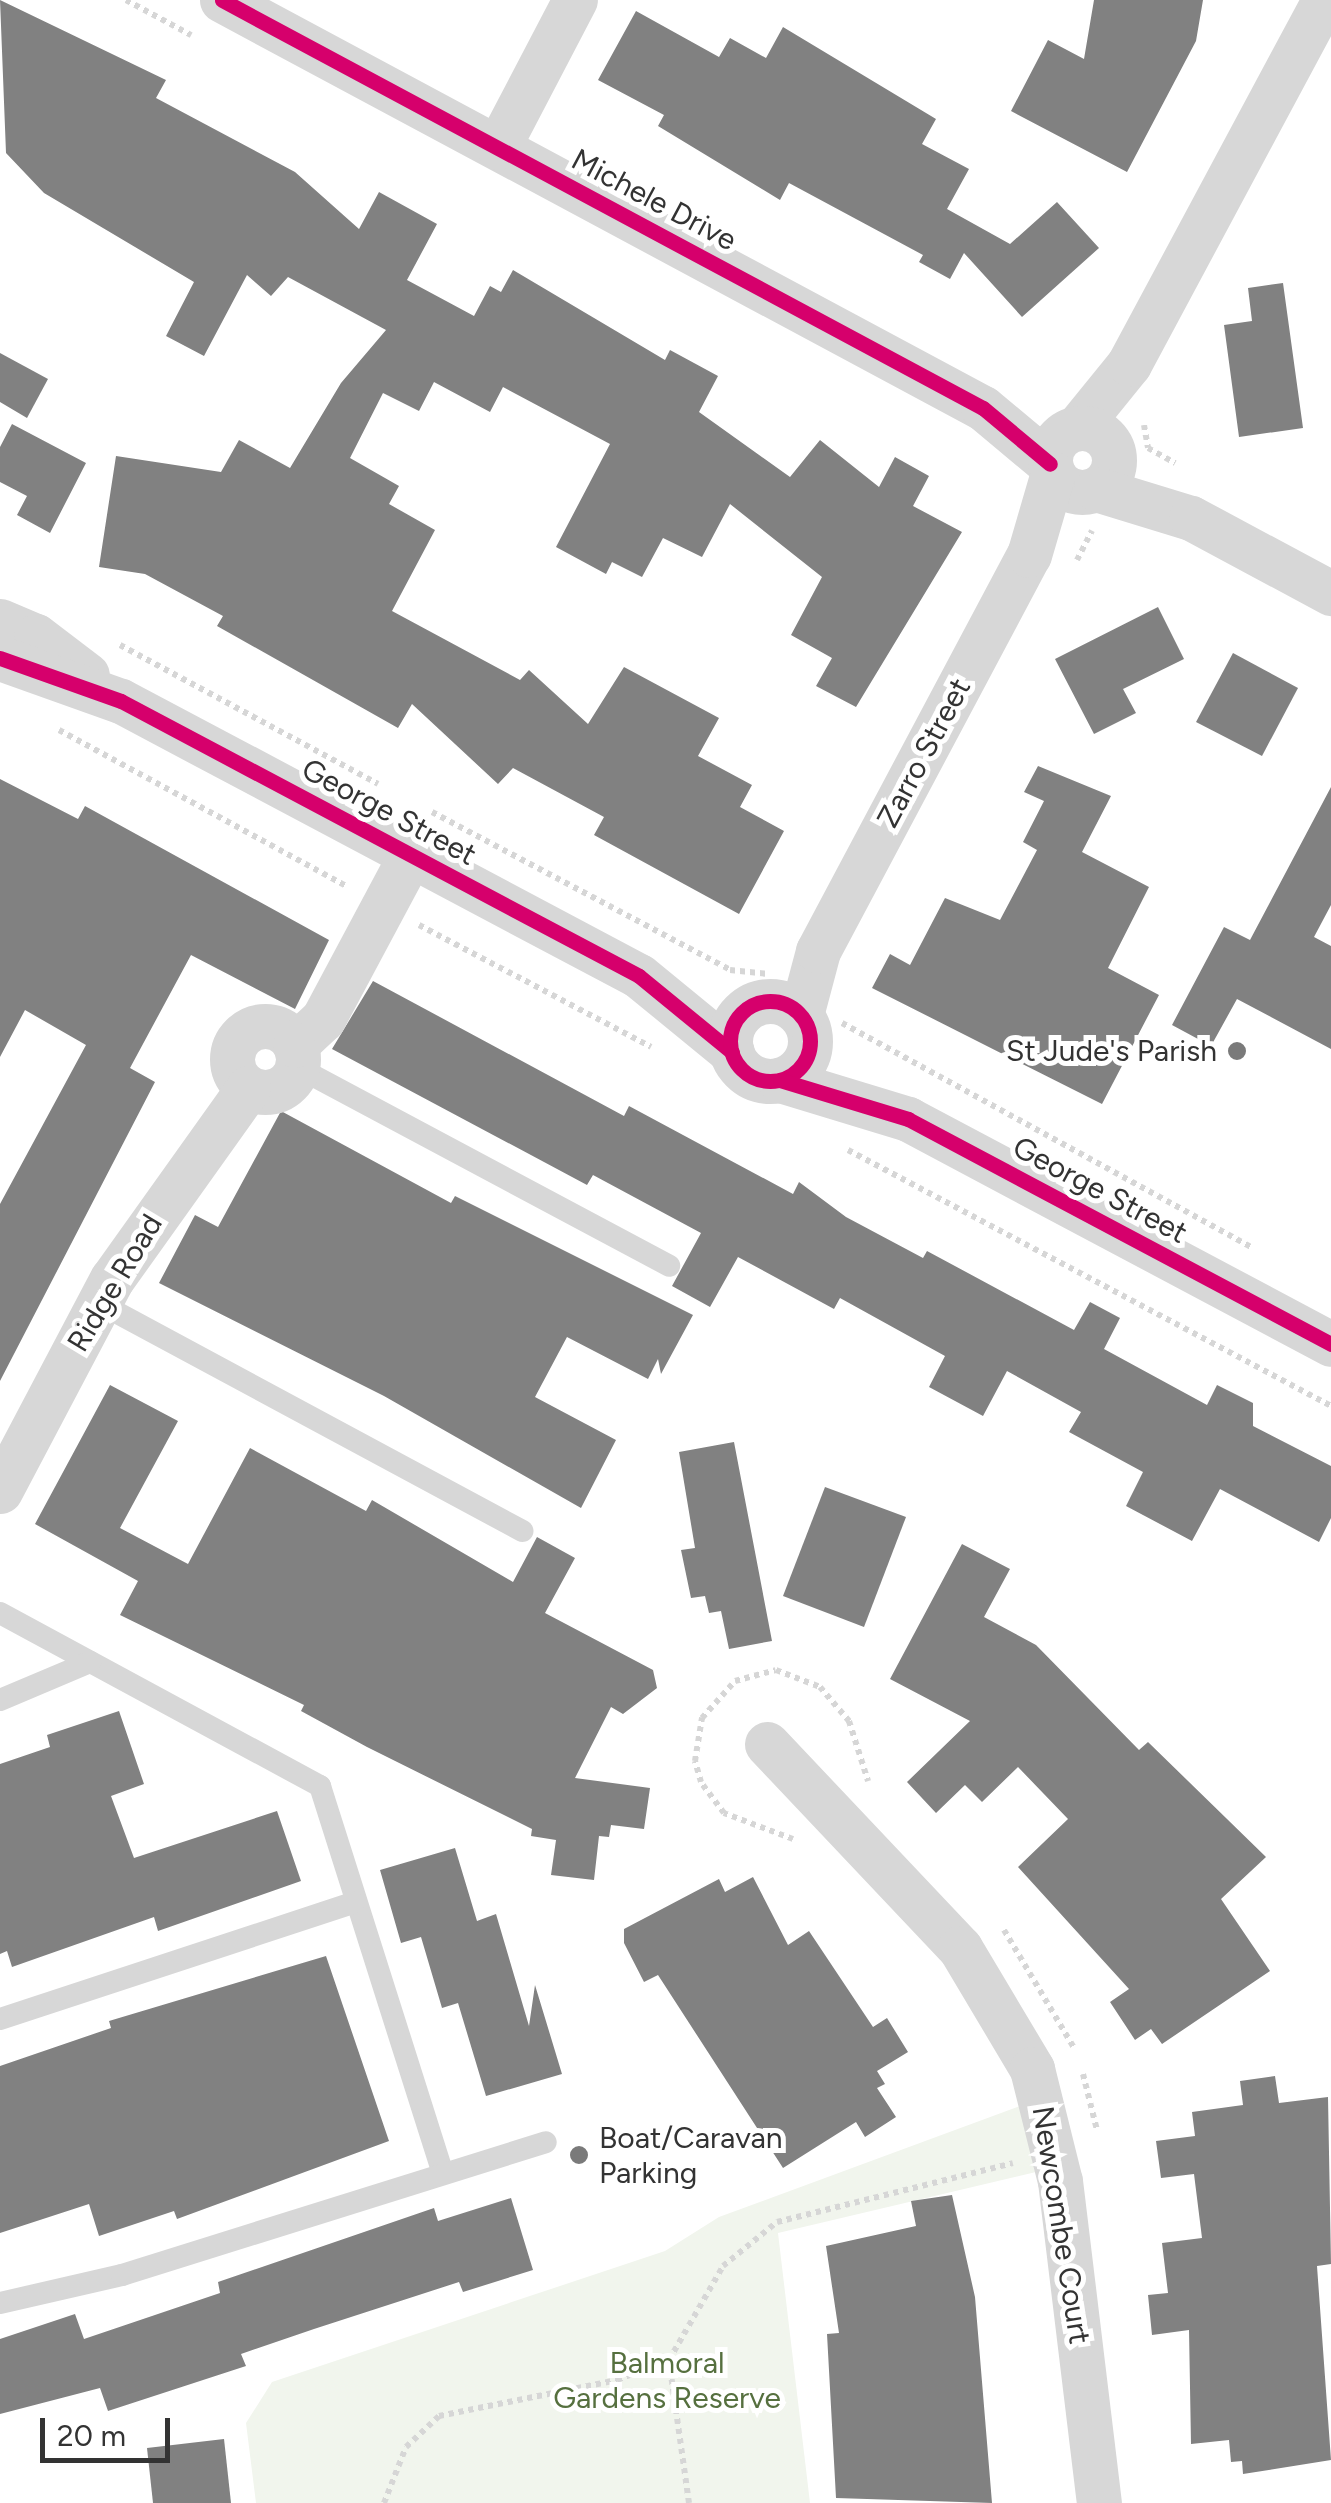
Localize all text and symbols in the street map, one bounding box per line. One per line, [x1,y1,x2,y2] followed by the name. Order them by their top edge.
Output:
[565,142,743,258] street label: Michele Drive
[870,672,978,834] street label: Zarro Street
[296,751,482,873] street label: George Street
[1006,1033,1217,1069] place label: St Jude's Parish
[1226,1040,1248,1062] marker: St Jude's Parish
[1007,1129,1193,1251] street label: George Street
[60,1208,170,1358] street label: Ridge Road
[1024,2104,1098,2346] street label: Newcombe Court
[599,2120,782,2190] place label: Boat/Caravan Parking
[568,2144,590,2166] marker: Boat/Caravan Parking
[553,2345,781,2416] park label: Balmoral Gardens Reserve
[45,2398,175,2460] scale bar
[57,2417,126,2454] text: 20 m

